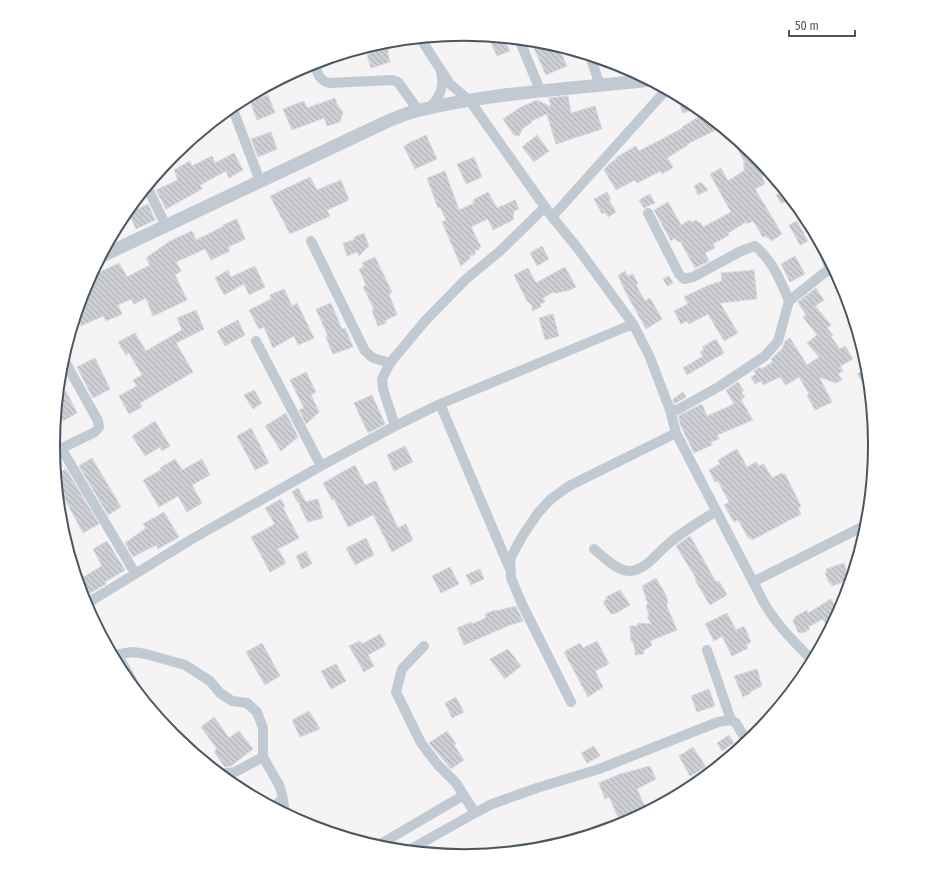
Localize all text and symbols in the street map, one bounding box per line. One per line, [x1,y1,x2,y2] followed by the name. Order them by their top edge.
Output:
[789,12,855,38] scale bar
[795,19,819,33] text: 50 m

